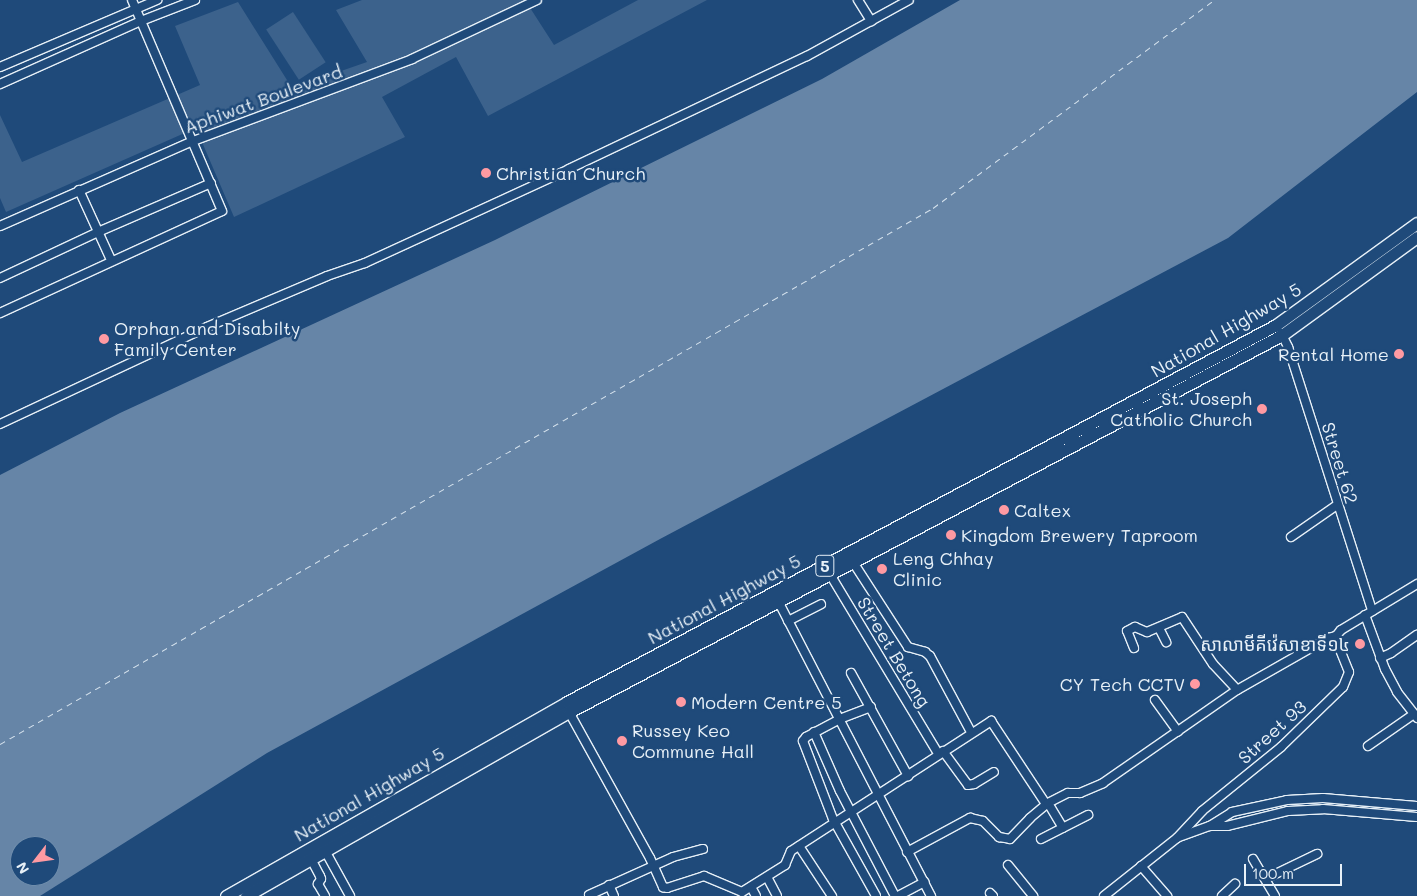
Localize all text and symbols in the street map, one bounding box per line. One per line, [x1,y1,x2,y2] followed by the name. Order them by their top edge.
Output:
[181,60,345,138] street label: Aphiwat Boulevard
[496,162,645,184] place label: Christian Church
[480,167,492,179] marker: Christian Church
[1147,278,1305,382] street label: National Highway 5
[114,318,300,360] place label: Orphan and Disabilty Family Center
[98,333,110,345] marker: Orphan and Disabilty Family Center
[1278,343,1389,365] place label: Rental Home
[1393,348,1405,360] marker: Rental Home
[1110,388,1252,430] place label: St. Joseph Catholic Church
[1256,403,1268,415] marker: St. Joseph Catholic Church
[1317,420,1363,506] street label: Street 62
[1014,499,1071,521] place label: Caltex
[998,504,1010,516] marker: Caltex
[961,524,1198,546] place label: Kingdom Brewery Taproom
[945,529,957,541] marker: Kingdom Brewery Taproom
[893,548,994,590] place label: Leng Chhay Clinic
[644,550,804,648] street label: National Highway 5
[815,552,835,580] road number: 5
[875,562,889,576] marker: Leng Chhay Clinic
[853,593,935,711] street label: Street Betong
[1200,633,1350,655] place label: សាលាមីគីវ៉េសាខាទី១៤
[1354,638,1366,650] marker: សាលាមីគីវ៉េសាខាទី១៤
[1060,673,1185,695] place label: CY Tech CCTV
[1189,678,1201,690] marker: CY Tech CCTV
[691,691,842,713] place label: Modern Centre 5
[675,696,687,708] marker: Modern Centre 5
[1233,696,1311,768] street label: Street 93
[632,720,754,762] place label: Russey Keo Commune Hall
[616,735,628,747] marker: Russey Keo Commune Hall
[290,742,448,846] street label: National Highway 5
[10,836,60,886] north arrow
[1247,854,1344,886] scale bar
[12,859,33,878] text: N
[1252,863,1294,883] text: 100 m

